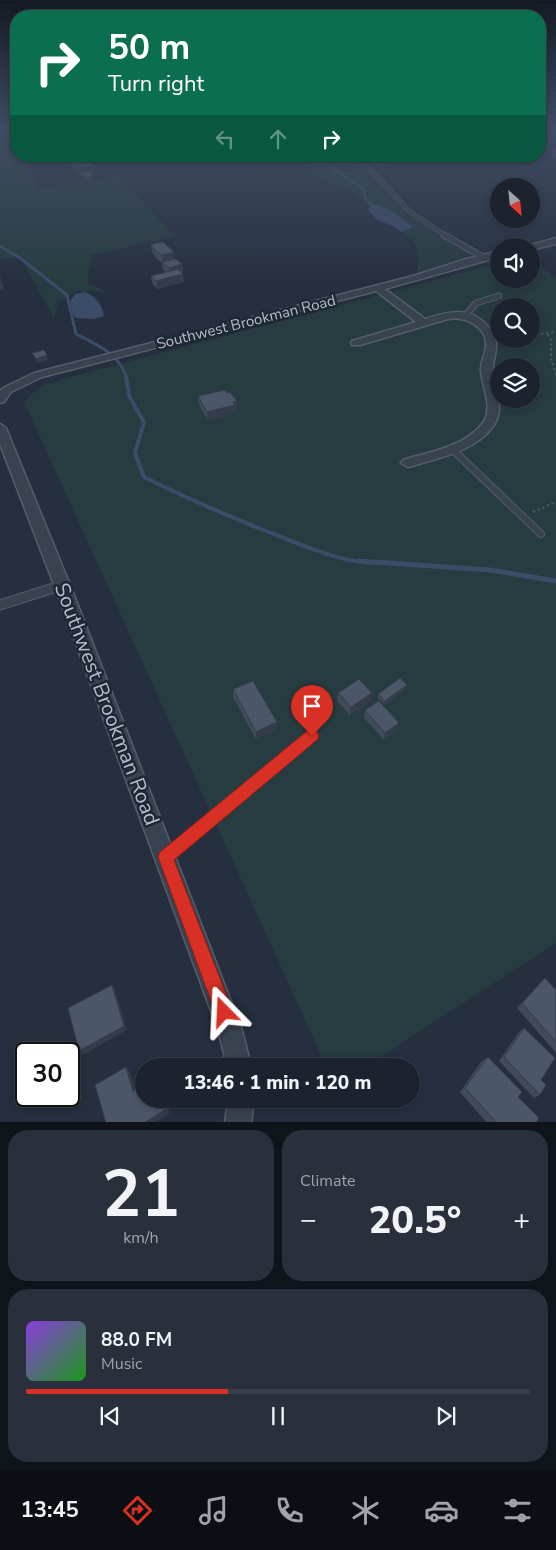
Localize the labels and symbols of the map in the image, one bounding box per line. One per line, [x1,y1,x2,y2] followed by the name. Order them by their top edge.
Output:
[490,178,540,228] north arrow
[154,290,338,354] street label: Southwest Brookman Road
[48,579,166,829] street label: Southwest Brookman Road
[291,685,333,736] pin
[197,985,249,1037] position arrow
[15,1042,80,1107] speed limit sign: 30

